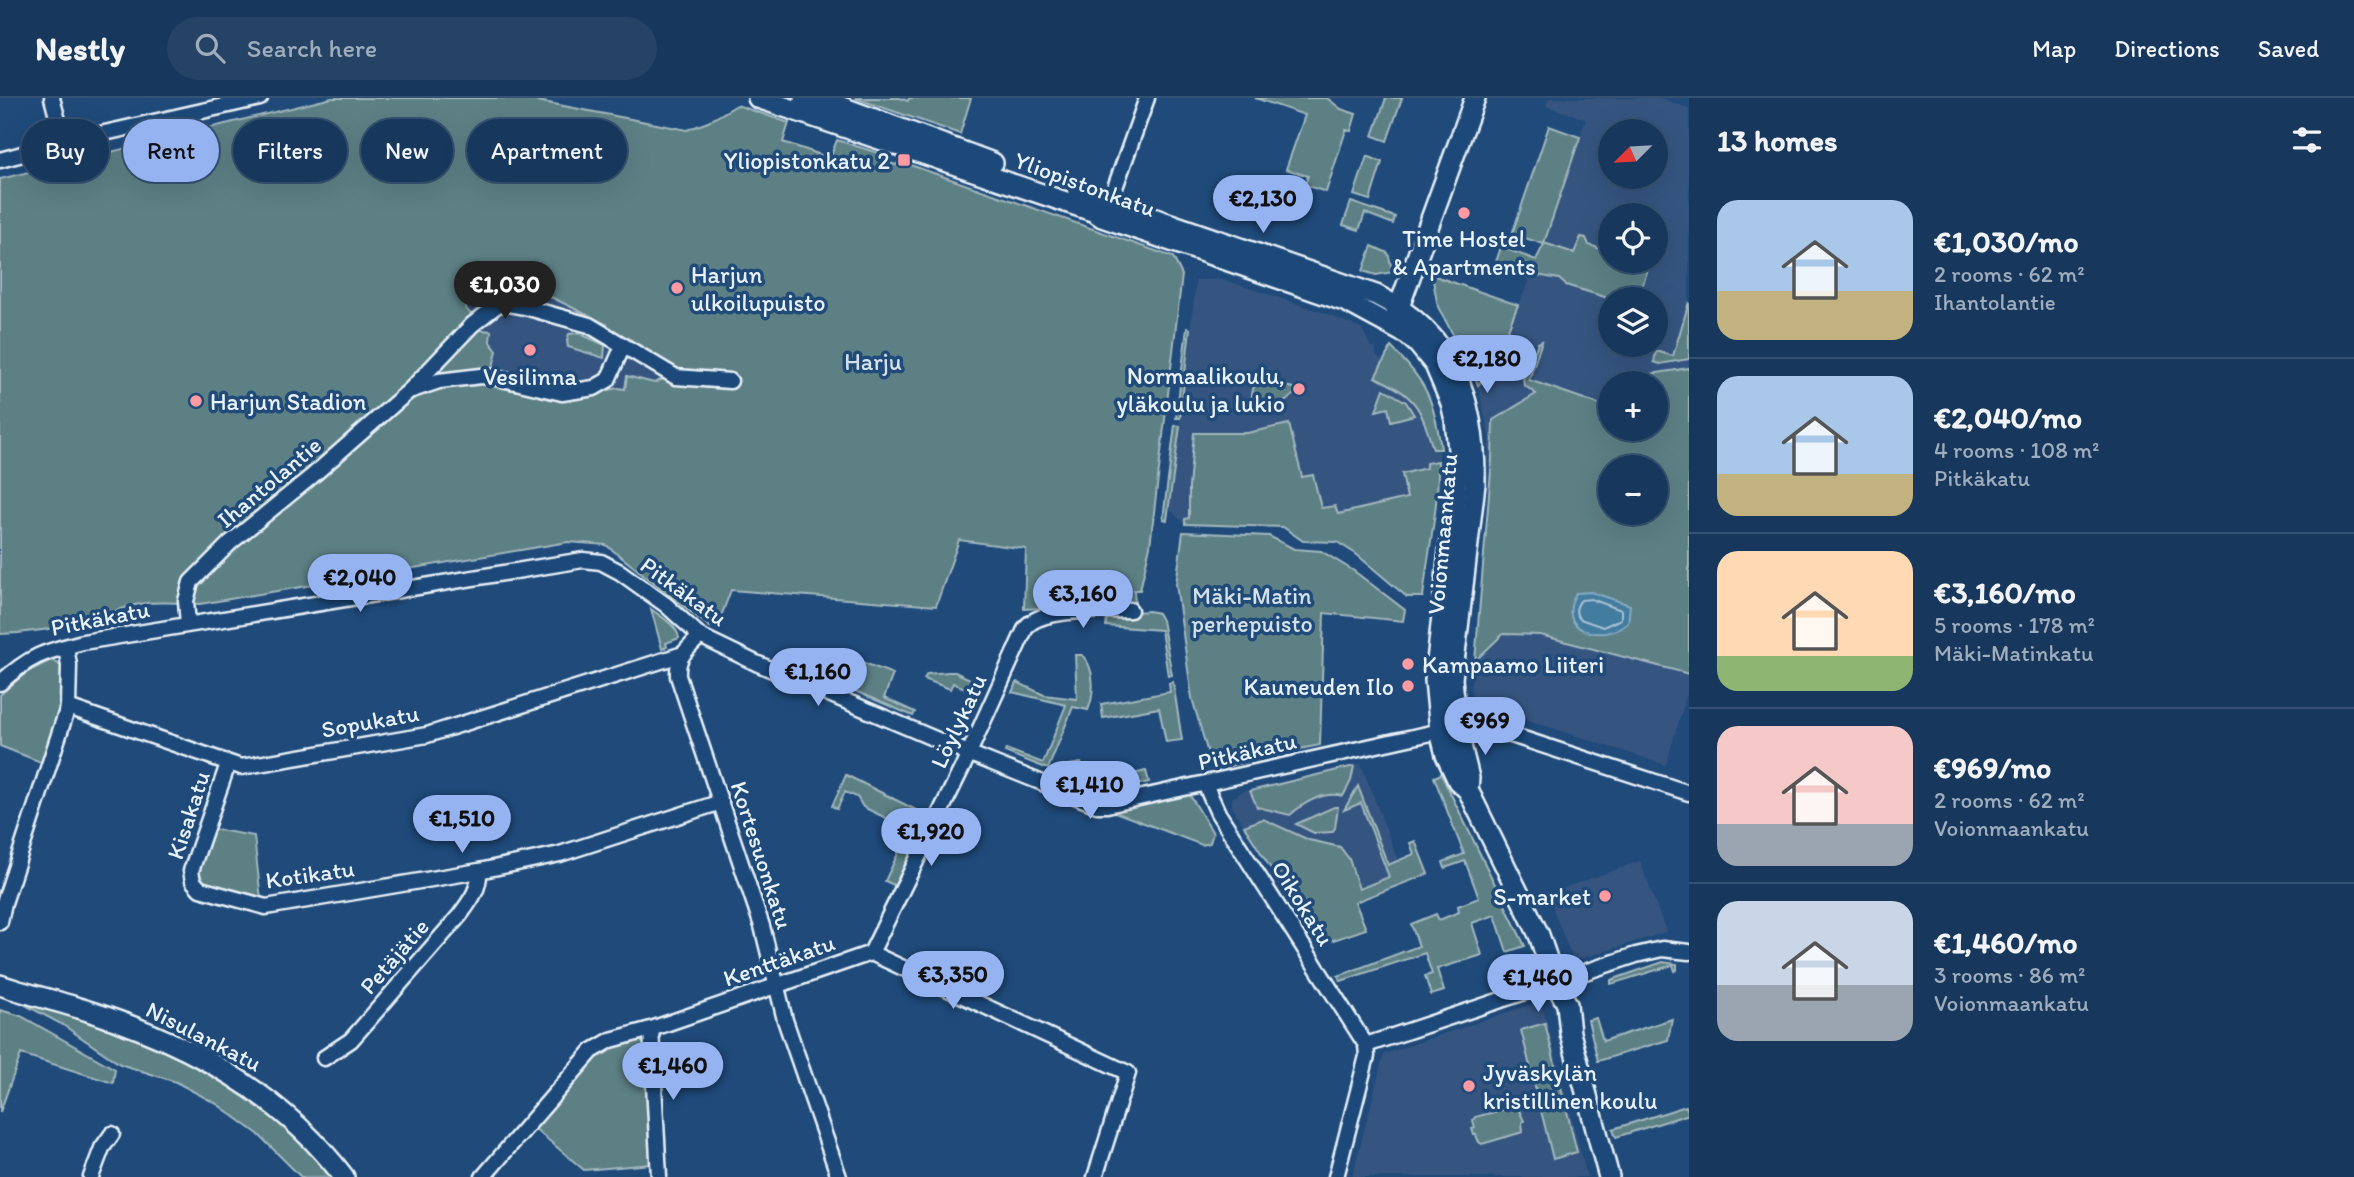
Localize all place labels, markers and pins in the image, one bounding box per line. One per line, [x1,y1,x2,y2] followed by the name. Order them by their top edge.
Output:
[724,146,890,175] place label: Yliopistonkatu 2
[896,152,912,168] marker: Yliopistonkatu 2
[1206,176,1320,235] pin: €2,130
[1456,205,1472,221] marker: Time Hostel & Apartments
[1392,224,1536,281] place label: Time Hostel & Apartments
[691,260,826,317] place label: Harjun ulkoilupuisto
[448,262,562,321] pin: €1,030
[669,280,685,296] marker: Harjun ulkoilupuisto
[1430,336,1544,395] pin: €2,180
[522,342,538,358] marker: Vesilinna
[1117,361,1285,418] place label: Normaalikoulu, yläkoulu ja lukio
[483,362,577,391] place label: Vesilinna
[1291,381,1307,397] marker: Normaalikoulu, yläkoulu ja lukio
[210,387,367,416] place label: Harjun Stadion
[188,393,204,409] marker: Harjun Stadion
[303,554,417,614] pin: €2,040
[1026,570,1140,630] pin: €3,160
[761,648,875,708] pin: €1,160
[1422,650,1604,679] place label: Kampaamo Liiteri
[1400,656,1416,672] marker: Kampaamo Liiteri
[1243,672,1394,701] place label: Kauneuden Ilo
[1400,678,1416,694] marker: Kauneuden Ilo
[1444,698,1526,757] pin: €969
[1033,762,1147,821] pin: €1,410
[405,796,519,855] pin: €1,510
[874,808,988,868] pin: €1,920
[1493,882,1591,911] place label: S-market
[1597,888,1613,904] marker: S-market
[896,951,1010,1011] pin: €3,350
[1481,954,1595,1014] pin: €1,460
[616,1042,730,1102] pin: €1,460
[1483,1058,1657,1115] place label: Jyväskylän kristillinen koulu
[1461,1078,1477,1094] marker: Jyväskylän kristillinen koulu

